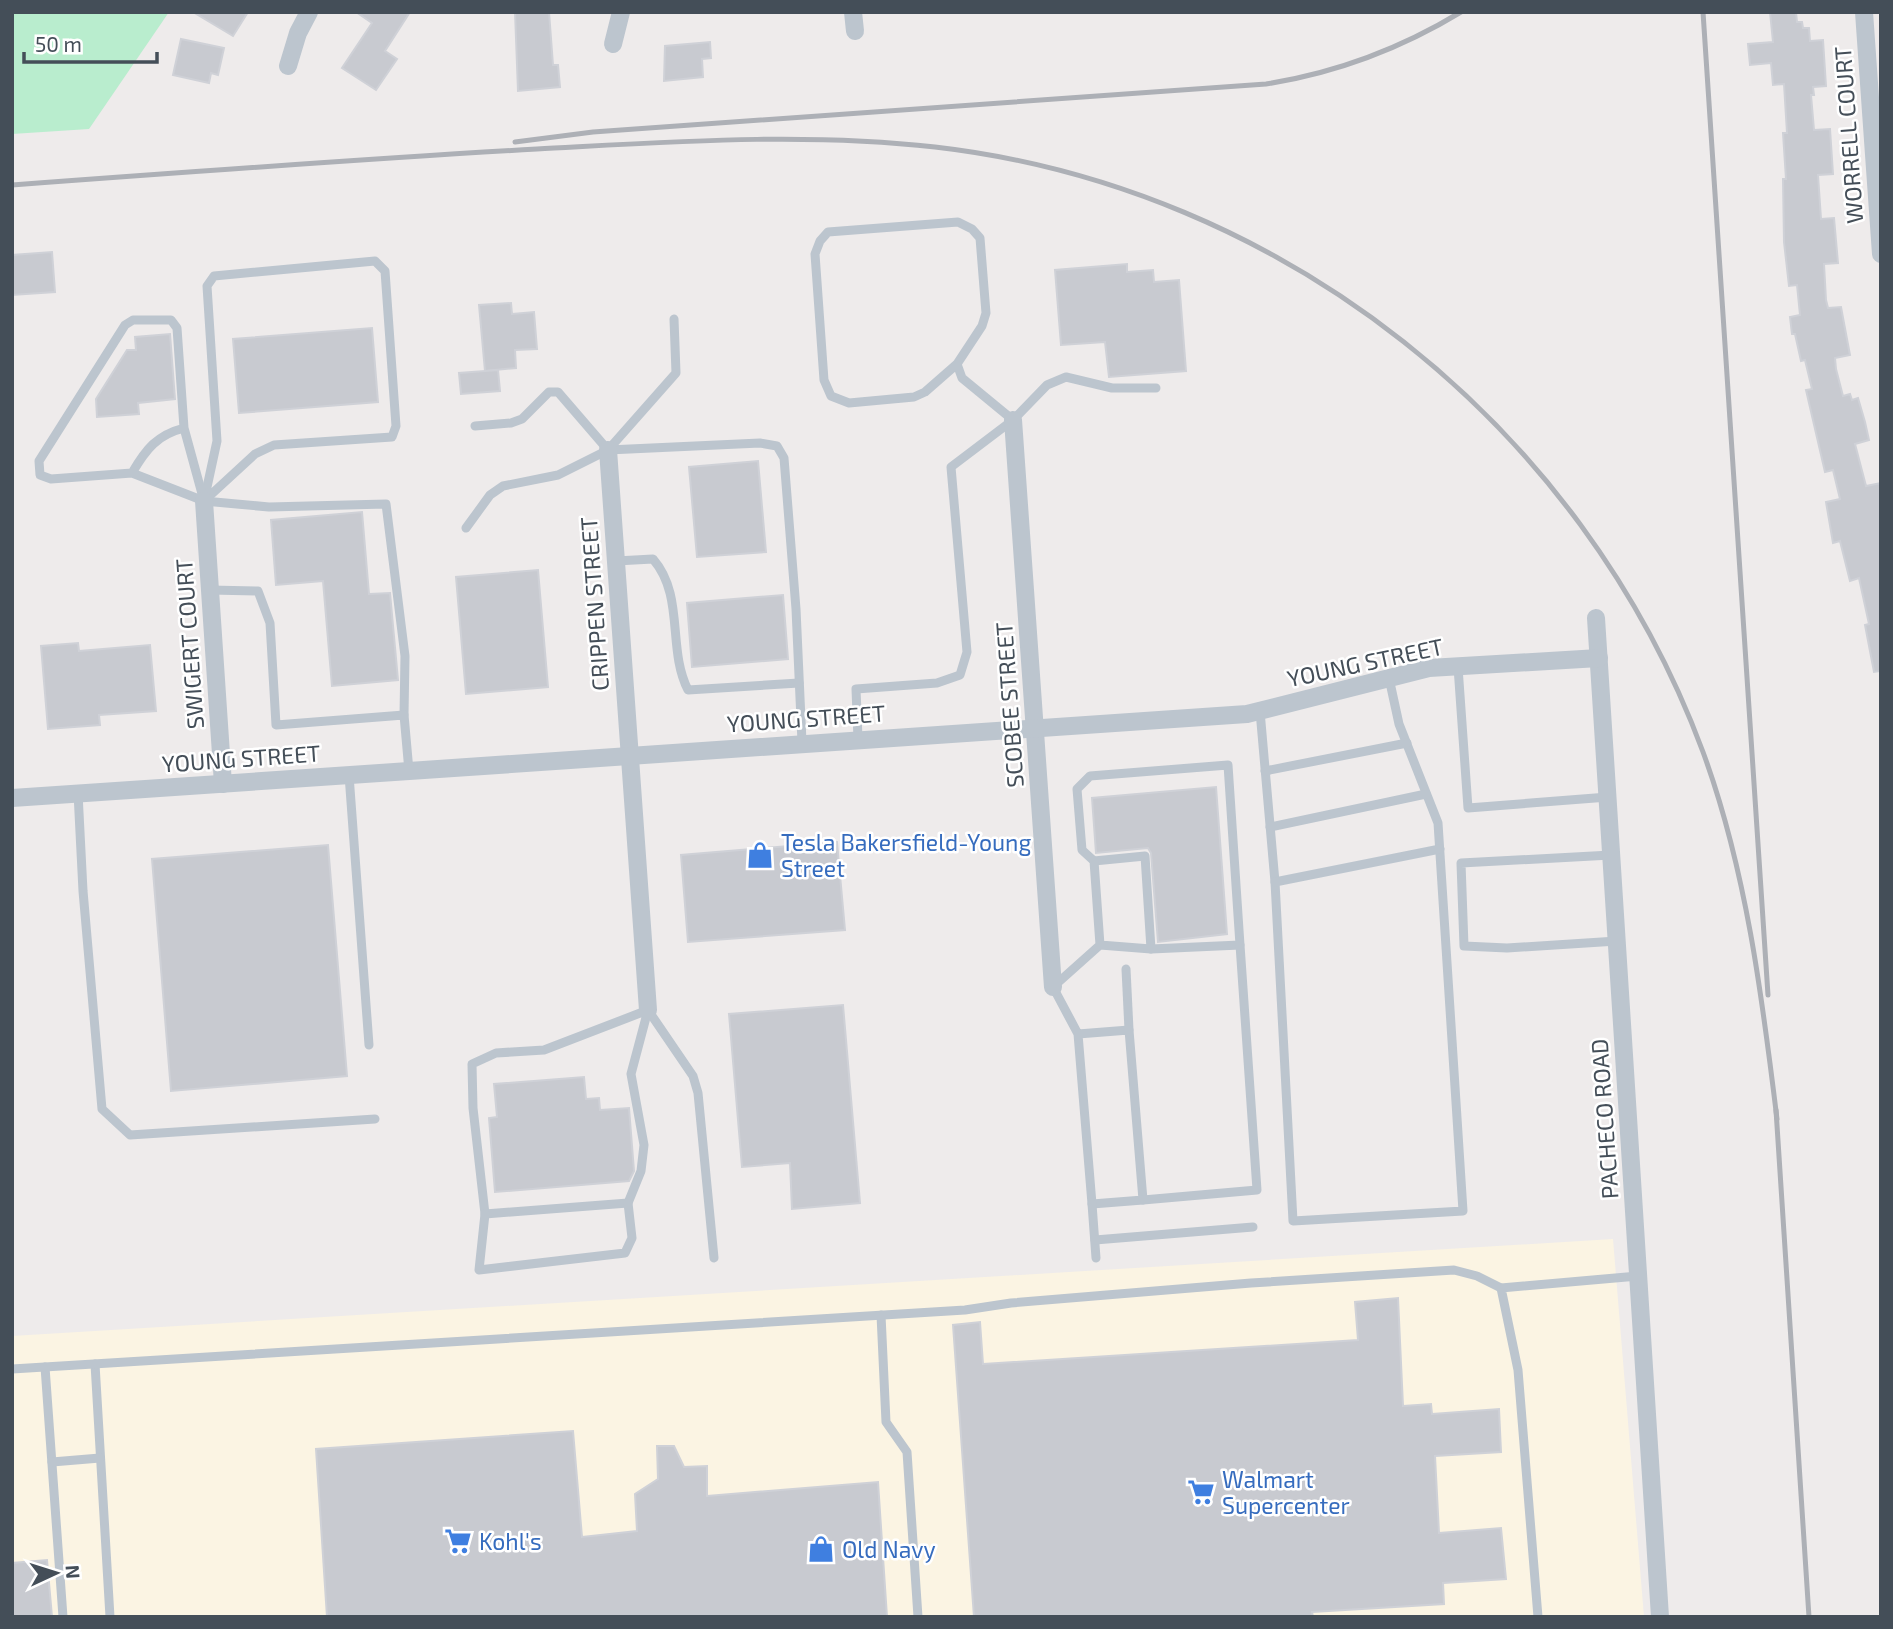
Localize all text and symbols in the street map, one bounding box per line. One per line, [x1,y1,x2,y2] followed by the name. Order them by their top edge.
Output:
[24,21,158,65] scale bar
[35,31,82,56] text: 50 m
[1828,45,1868,225] street label: WORRELL COURT
[574,516,614,692] street label: CRIPPEN STREET
[169,558,209,730] street label: SWIGERT COURT
[989,621,1029,789] street label: SCOBEE STREET
[1284,632,1446,692] street label: YOUNG STREET
[726,698,886,738] street label: YOUNG STREET
[161,738,321,778] street label: YOUNG STREET
[781,828,1031,882] place label: Tesla Bakersfield-Young Street
[745,840,775,870] shop icon: Tesla Bakersfield-Young Street
[1584,1038,1624,1200] street label: PACHECO ROAD
[1222,1465,1350,1519] place label: Walmart Supercenter
[1186,1477,1216,1507] supermarket icon: Walmart Supercenter
[443,1526,473,1556] supermarket icon: Kohl's
[479,1527,542,1555] place label: Kohl's
[806,1534,836,1564] shop icon: Old Navy
[842,1535,936,1563] place label: Old Navy
[21,1538,91,1608] north arrow
[62,1564,85,1579] text: N

